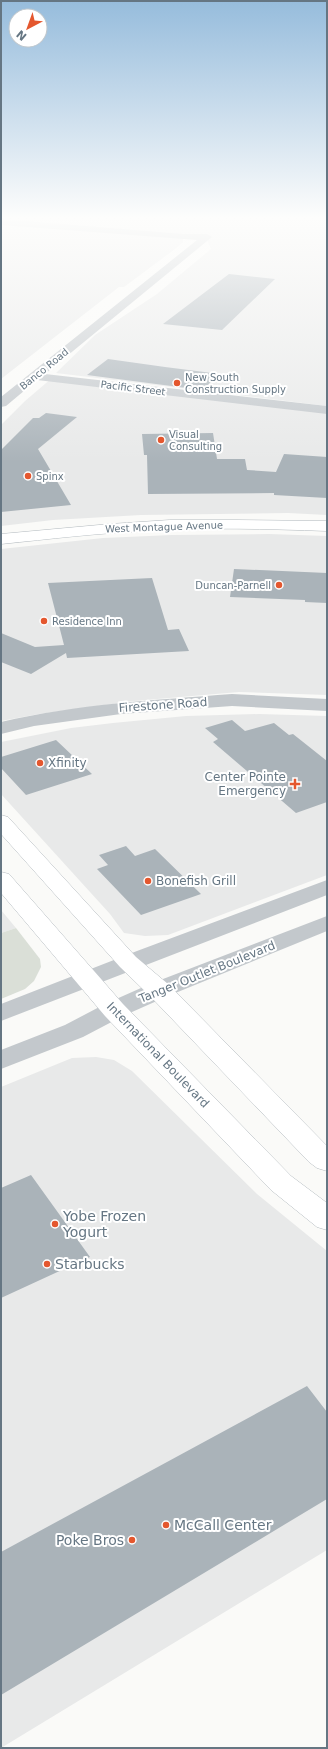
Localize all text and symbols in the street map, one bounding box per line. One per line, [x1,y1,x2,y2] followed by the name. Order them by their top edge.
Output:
[8,8,48,48] north arrow
[14,27,30,43] text: N
[18,346,70,392] street label: Banco Road
[185,372,286,395] place label: New South Construction Supply
[172,378,182,388] marker: New South Construction Supply
[100,379,166,397] street label: Pacific Street
[169,429,222,452] place label: Visual Consulting
[156,435,166,445] marker: Visual Consulting
[23,471,33,481] marker: Spinx
[36,471,64,482] place label: Spinx
[105,519,223,535] street label: West Montague Avenue
[195,580,271,591] place label: Duncan-Parnell
[274,580,284,590] marker: Duncan-Parnell
[39,616,49,626] marker: Residence Inn
[52,616,122,627] place label: Residence Inn
[118,695,208,715] street label: Firestone Road
[48,756,87,770] place label: Xfinity
[35,758,45,768] marker: Xfinity
[205,770,286,798] place label: Center Pointe Emergency
[289,778,301,790] marker: Center Pointe Emergency
[156,874,236,888] place label: Bonefish Grill
[143,876,153,886] marker: Bonefish Grill
[136,938,277,1006] street label: Tanger Outlet Boulevard
[104,999,212,1111] street label: International Boulevard
[62,1208,146,1240] place label: Yobe Frozen Yogurt
[50,1219,60,1229] marker: Yobe Frozen Yogurt
[55,1256,125,1272] place label: Starbucks
[42,1259,52,1269] marker: Starbucks
[174,1517,272,1533] place label: McCall Center
[161,1520,171,1530] marker: McCall Center
[56,1532,124,1548] place label: Poke Bros
[127,1535,137,1545] marker: Poke Bros

